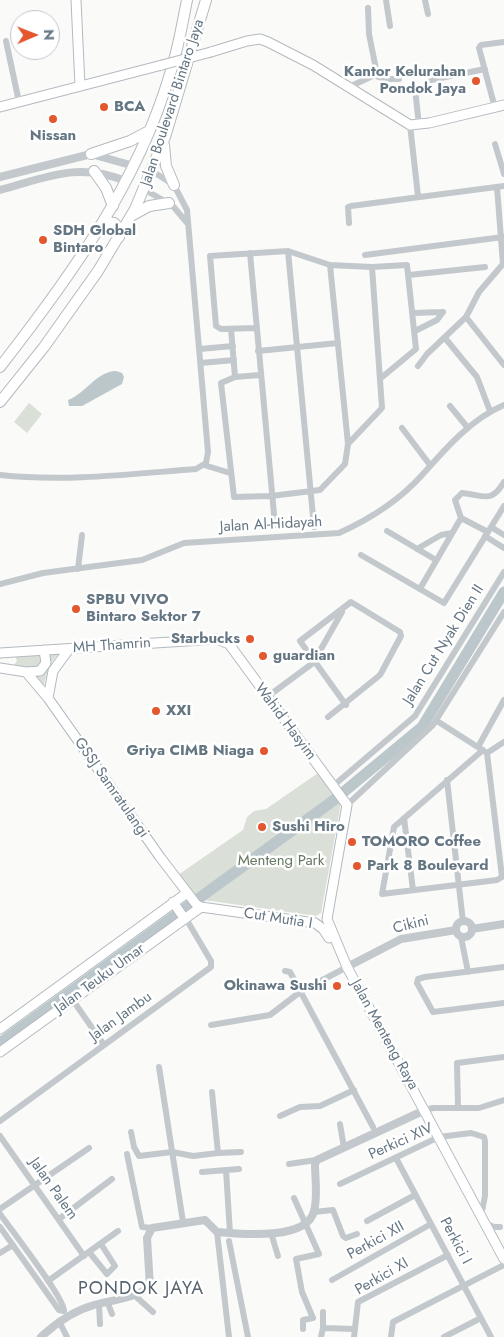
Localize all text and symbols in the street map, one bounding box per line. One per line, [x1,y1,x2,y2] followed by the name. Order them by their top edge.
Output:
[10,10,60,60] north arrow
[137,17,209,189] street label: Jalan Boulevard Bintaro Jaya
[39,29,59,40] text: N
[344,63,466,98] place label: Kantor Kelurahan Pondok Jaya
[470,75,482,87] marker: Kantor Kelurahan Pondok Jaya
[114,98,145,116] place label: BCA
[98,101,110,113] marker: BCA
[47,113,59,125] marker: Nissan
[30,127,76,145] place label: Nissan
[53,222,136,257] place label: SDH Global Bintaro
[37,234,49,246] marker: SDH Global Bintaro
[219,513,323,537] street label: Jalan Al-Hidayah
[400,582,488,708] street label: Jalan Cut Nyak Dien II
[86,591,201,626] place label: SPBU VIVO Bintaro Sektor 7
[70,603,82,615] marker: SPBU VIVO Bintaro Sektor 7
[171,630,240,648] place label: Starbucks
[244,633,256,645] marker: Starbucks
[72,634,152,658] street label: MH Thamrin
[273,647,335,665] place label: guardian
[257,650,269,662] marker: guardian
[250,680,320,764] street label: Wahid Hasyim
[166,702,191,720] place label: XXI
[150,705,162,717] marker: XXI
[70,734,152,842] street label: GSSJ Samratulangi
[127,742,254,760] place label: Griya CIMB Niaga
[258,745,270,757] marker: Griya CIMB Niaga
[272,818,345,836] place label: Sushi Hiro
[256,821,268,833] marker: Sushi Hiro
[362,833,481,851] place label: TOMORO Coffee
[346,836,358,848] marker: TOMORO Coffee
[238,852,324,870] park label: Menteng Park
[367,857,488,875] place label: Park 8 Boulevard
[351,860,363,872] marker: Park 8 Boulevard
[242,905,314,933] street label: Cut Mutia I
[391,912,431,938] street label: Cikini
[51,940,149,1018] street label: Jalan Teuku Umar
[224,977,327,995] place label: Okinawa Sushi
[346,977,422,1093] street label: Jalan Menteng Raya
[331,980,343,992] marker: Okinawa Sushi
[86,988,156,1046] street label: Jalan Jambu
[366,1120,436,1164] street label: Perkici XIV
[25,1154,81,1224] street label: Jalan Palem
[435,1215,475,1267] street label: Perkici I
[344,1218,408,1264] street label: Perkici XII
[352,1255,412,1299] street label: Perkici XI
[77,1279,205,1301] district label: PONDOK JAYA

